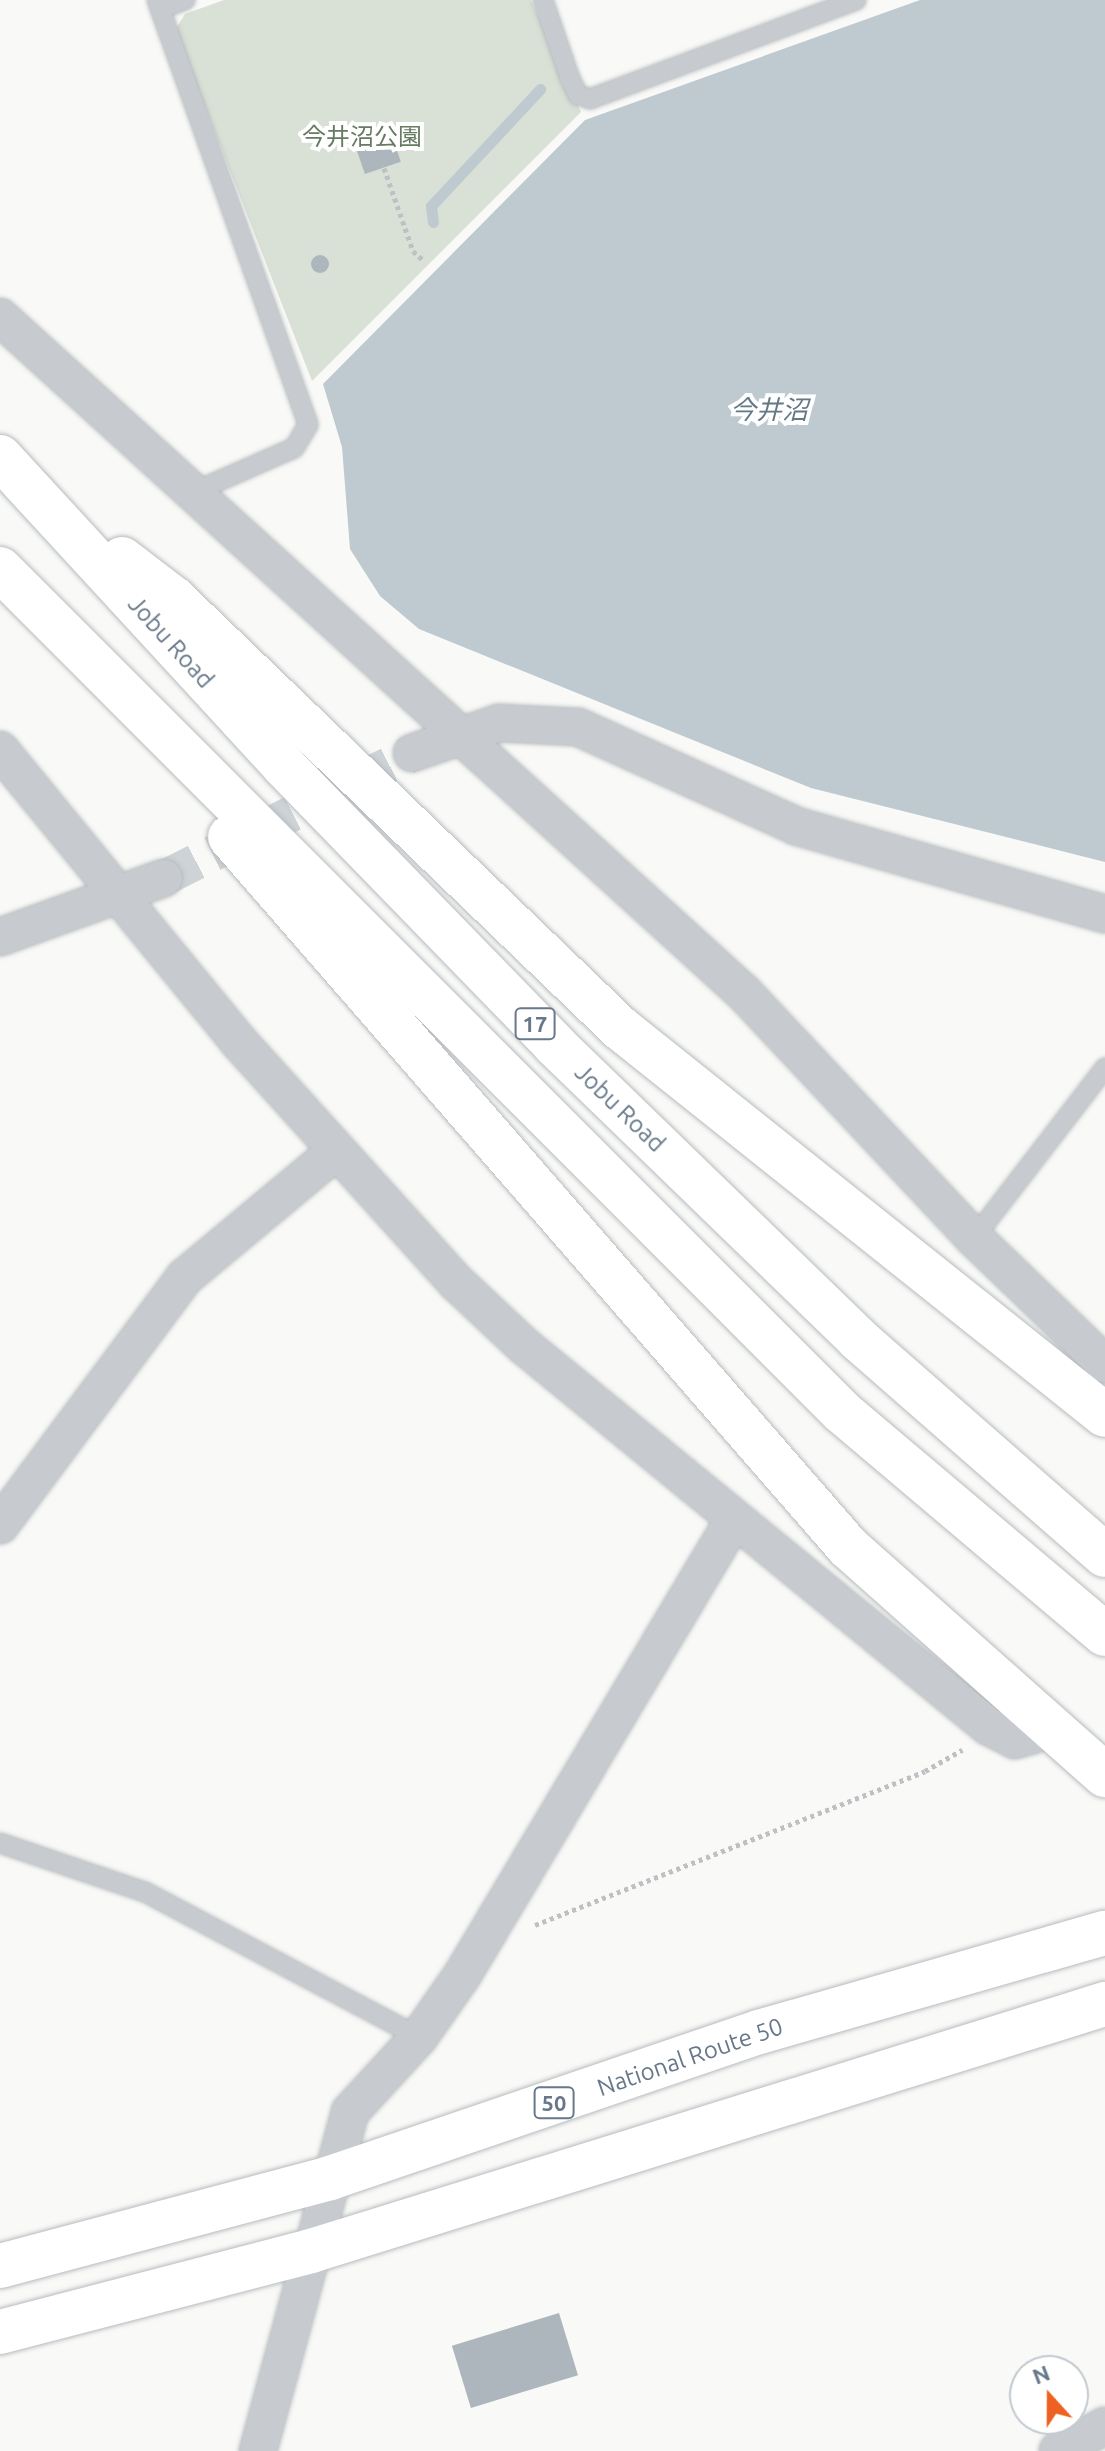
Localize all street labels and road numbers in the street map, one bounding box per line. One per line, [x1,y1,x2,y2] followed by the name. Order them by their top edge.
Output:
[122,590,220,694] street label: Jobu Road
[513,1006,557,1042] road number: 17
[569,1058,671,1158] street label: Jobu Road
[593,2012,787,2102] street label: National Route 50
[532,2085,576,2121] road number: 50

